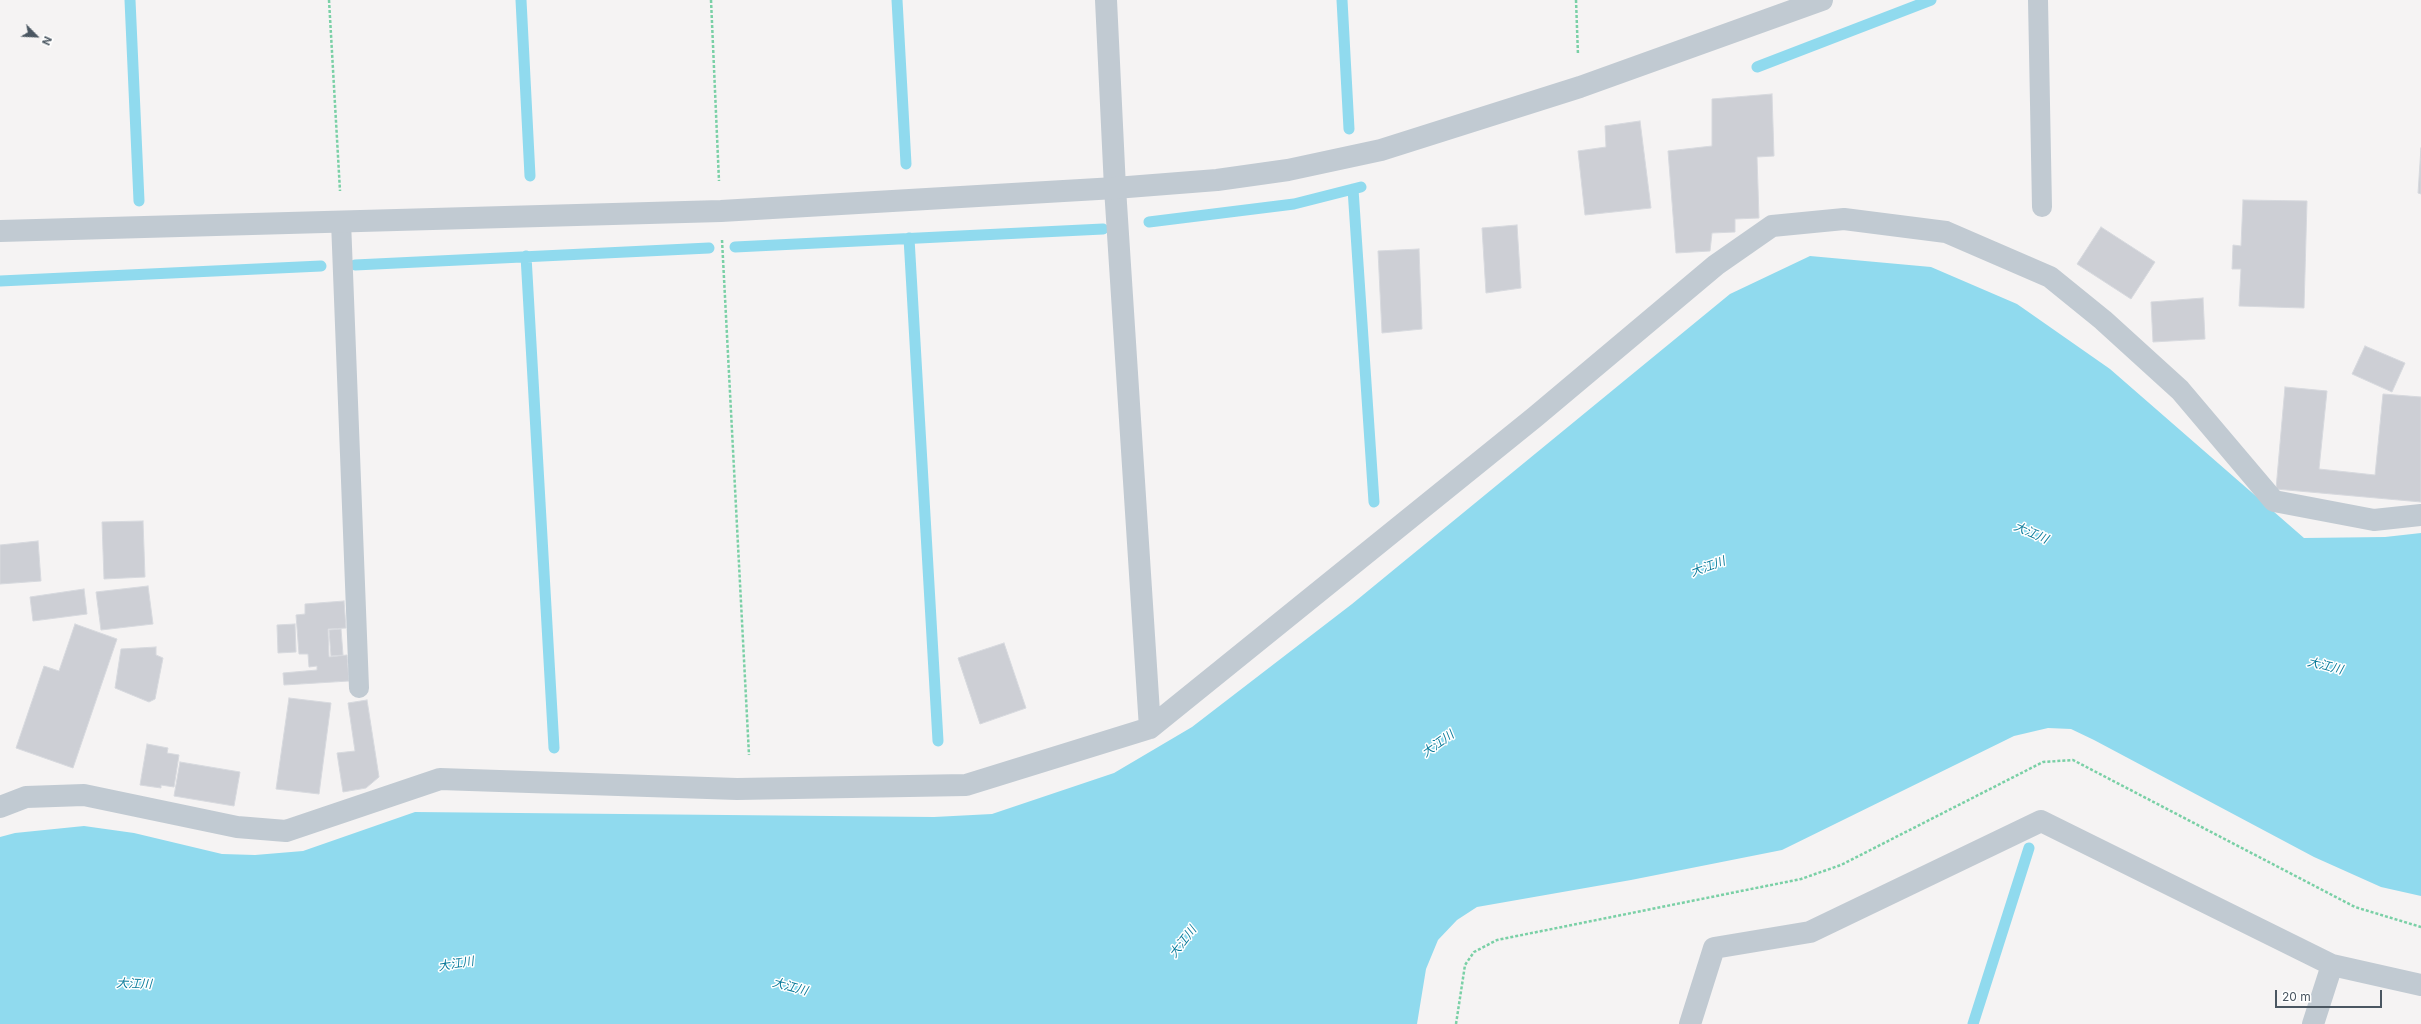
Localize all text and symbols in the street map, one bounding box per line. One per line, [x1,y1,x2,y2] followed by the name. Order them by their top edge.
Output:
[16,16,56,56] north arrow
[39,34,55,48] text: N
[2012,519,2050,547] water label: 大江川
[1689,554,1727,580] water label: 大江川
[2306,655,2344,677] water label: 大江川
[1419,728,1457,760] water label: 大江川
[1166,923,1200,961] water label: 大江川
[437,954,475,974] water label: 大江川
[771,975,809,999] water label: 大江川
[116,976,152,992] water label: 大江川
[2277,982,2384,1008] scale bar
[2282,989,2311,1004] text: 20 m

